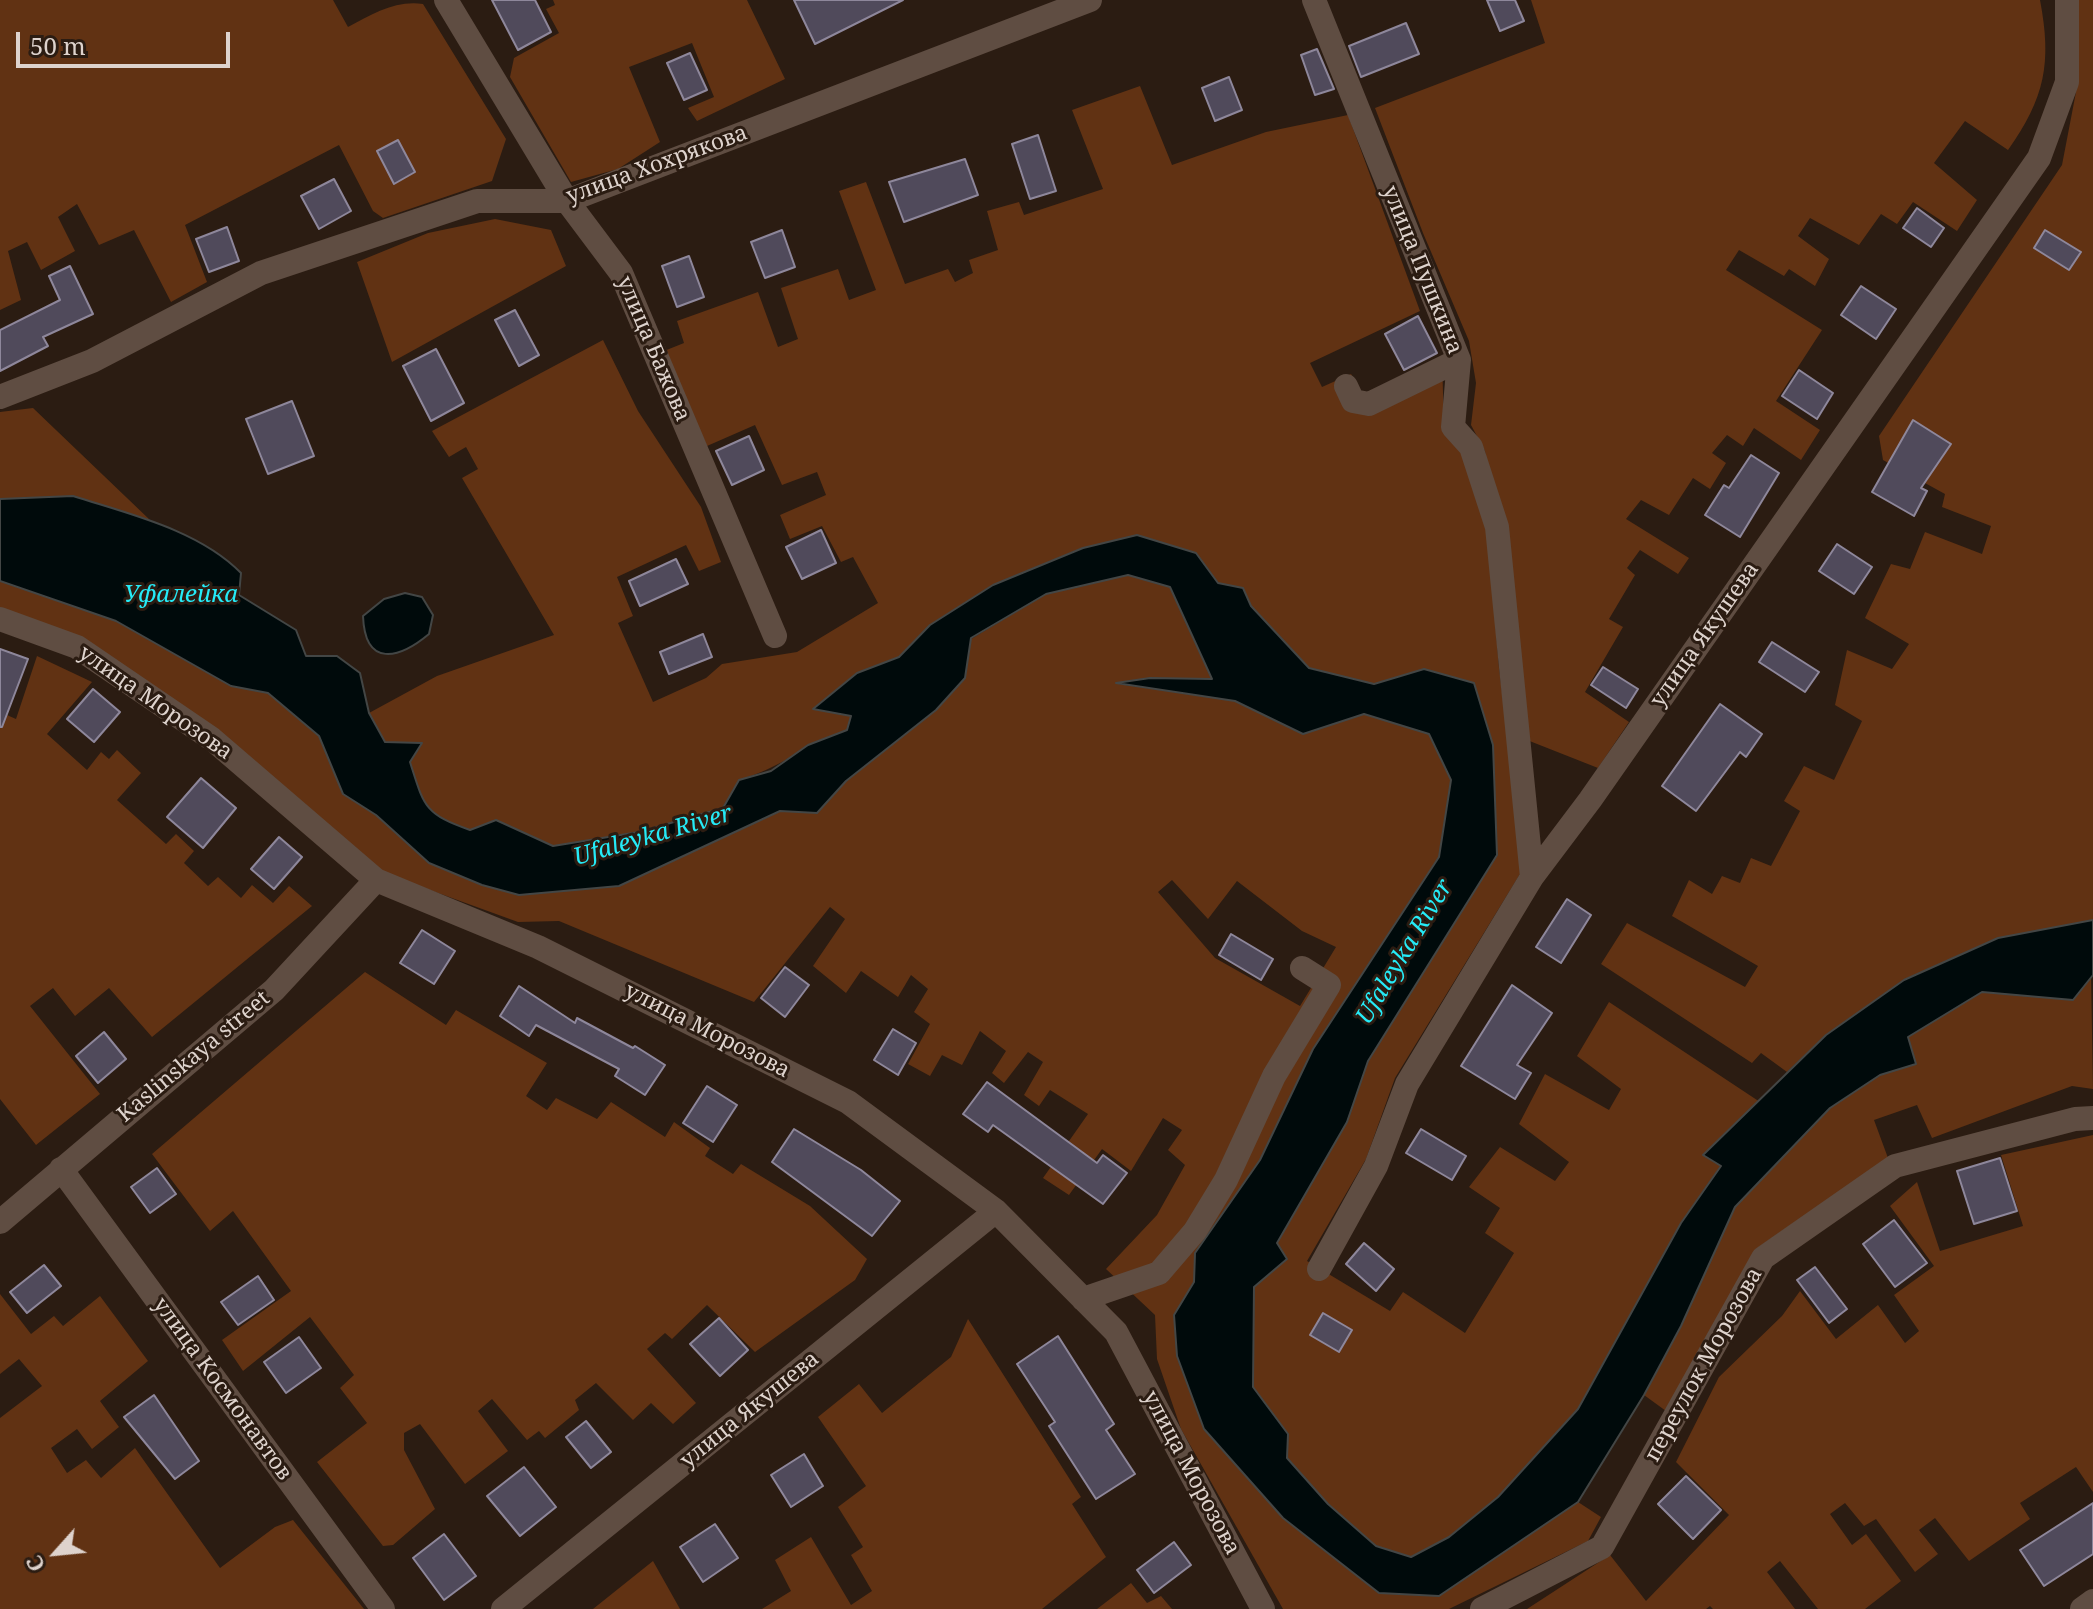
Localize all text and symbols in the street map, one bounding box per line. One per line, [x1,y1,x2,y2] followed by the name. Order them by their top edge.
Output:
[20,16,234,66] scale bar
[30,29,86,62] text: 50 m
[563,120,751,210] street label: улица Хохрякова
[1376,182,1468,358] street label: улица Пушкина
[611,272,695,426] street label: улица Бажова
[1645,557,1765,713] street label: улица Якушева
[124,581,238,609] water label: Уфалейка
[73,640,237,766] street label: улица Морозова
[570,800,736,872] water label: Ufaleyka River
[1350,874,1460,1030] water label: Ufaleyka River
[620,978,794,1084] street label: улица Морозова
[113,986,275,1128] street label: Kaslinskaya street
[1640,1263,1768,1467] street label: переулок Морозова
[147,1292,297,1486] street label: улица Космонавтов
[675,1346,825,1474] street label: улица Якушева
[1137,1386,1245,1560] street label: улица Морозова
[16,1513,96,1593] north arrow
[18,1551,51,1577] text: С

